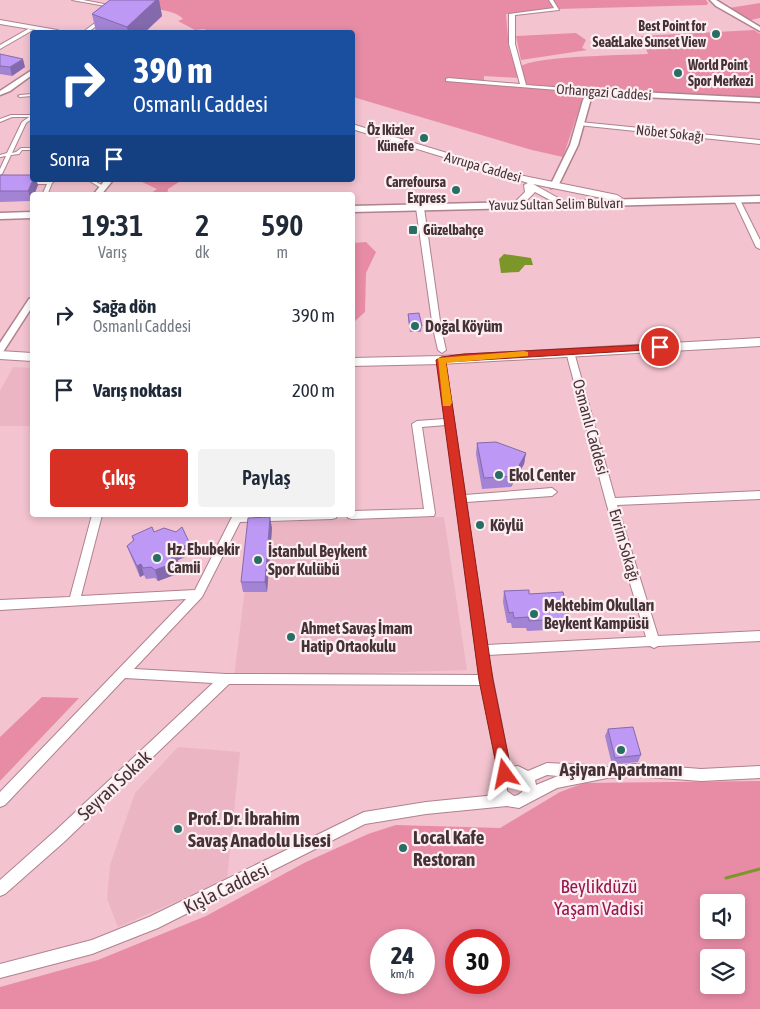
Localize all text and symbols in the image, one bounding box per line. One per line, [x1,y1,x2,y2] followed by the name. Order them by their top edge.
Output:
[593,18,707,50] place label: Best Point for Sea&Lake Sunset View
[710,28,722,40] marker: Best Point for Sea&Lake Sunset View
[50,50,115,115] icon: right
[133,50,212,90] text: 390 m
[687,57,754,89] place label: World Point Spor Merkezi
[672,67,684,79] marker: World Point Spor Merkezi
[556,81,652,103] street label: Orhangazi Caddesi
[133,91,268,117] text: Osmanlı Caddesi
[635,121,705,145] street label: Nöbet Sokağı
[367,122,415,154] place label: Öz Ikizler Künefe
[418,132,430,144] marker: Öz Ikizler Künefe
[100,145,128,173] icon: arrive
[50,148,90,170] text: Sonra
[443,148,523,186] street label: Avrupa Caddesi
[386,174,446,206] place label: Carrefoursa Express
[450,184,462,196] marker: Carrefoursa Express
[489,195,623,213] street label: Yavuz Sultan Selim Bulvarı
[82,208,143,242] text: 19:31
[195,208,209,242] text: 2
[261,208,303,242] text: 590
[423,222,484,238] place label: Güzelbahçe
[407,224,419,236] marker: Güzelbahçe
[98,243,127,261] text: Varış
[195,243,210,261] text: dk
[277,243,288,261] text: m
[93,295,156,317] text: Sağa dön
[50,301,78,329] icon: right
[292,304,335,326] text: 390 m
[93,317,191,335] text: Osmanlı Caddesi
[425,317,503,335] place label: Doğal Köyüm
[409,320,421,332] marker: Doğal Köyüm
[639,326,681,368] pin
[646,333,674,361] icon: arrive
[50,376,78,404] icon: arrive
[570,377,612,477] street label: Osmanlı Caddesi
[93,379,182,401] text: Varış noktası
[292,379,335,401] text: 200 m
[50,449,188,507] button: Çıkış
[198,449,335,507] button: Paylaş
[509,466,575,484] place label: Ekol Center
[493,469,505,481] marker: Ekol Center
[605,507,644,584] street label: Evrim Sokağı
[490,516,524,534] place label: Köylü
[474,519,486,531] marker: Köylü
[167,540,240,576] place label: Hz. Ebubekir Camii
[268,542,367,578] place label: İstanbul Beykent Spor Kulübü
[151,552,163,564] marker: Hz. Ebubekir Camii
[252,554,264,566] marker: İstanbul Beykent Spor Kulübü
[544,596,654,632] place label: Mektebim Okulları Beykent Kampüsü
[528,608,540,620] marker: Mektebim Okulları Beykent Kampüsü
[300,619,413,655] place label: Ahmet Savaş İmam Hatip Ortaokulu
[285,631,297,643] marker: Ahmet Savaş İmam Hatip Ortaokulu
[615,744,627,756] marker: Aşiyan Apartmanı
[73,745,156,825] street label: Seyran Sokak
[478,747,530,799] position arrow
[559,758,682,780] place label: Aşiyan Apartmanı
[188,807,331,851] place label: Prof. Dr. İbrahim Savaş Anadolu Lisesi
[172,823,184,835] marker: Prof. Dr. İbrahim Savaş Anadolu Lisesi
[413,826,485,870] place label: Local Kafe Restoran
[397,842,409,854] marker: Local Kafe Restoran
[180,858,272,918] street label: Kışla Caddesi
[554,875,644,919] park label: Beylikdüzü Yaşam Vadisi
[700,894,745,994] map controls
[700,894,745,939] button: sound
[445,929,510,994] speed limit sign: 30
[391,941,414,969] text: 24
[700,949,745,994] button: layers
[391,967,414,981] text: km/h

